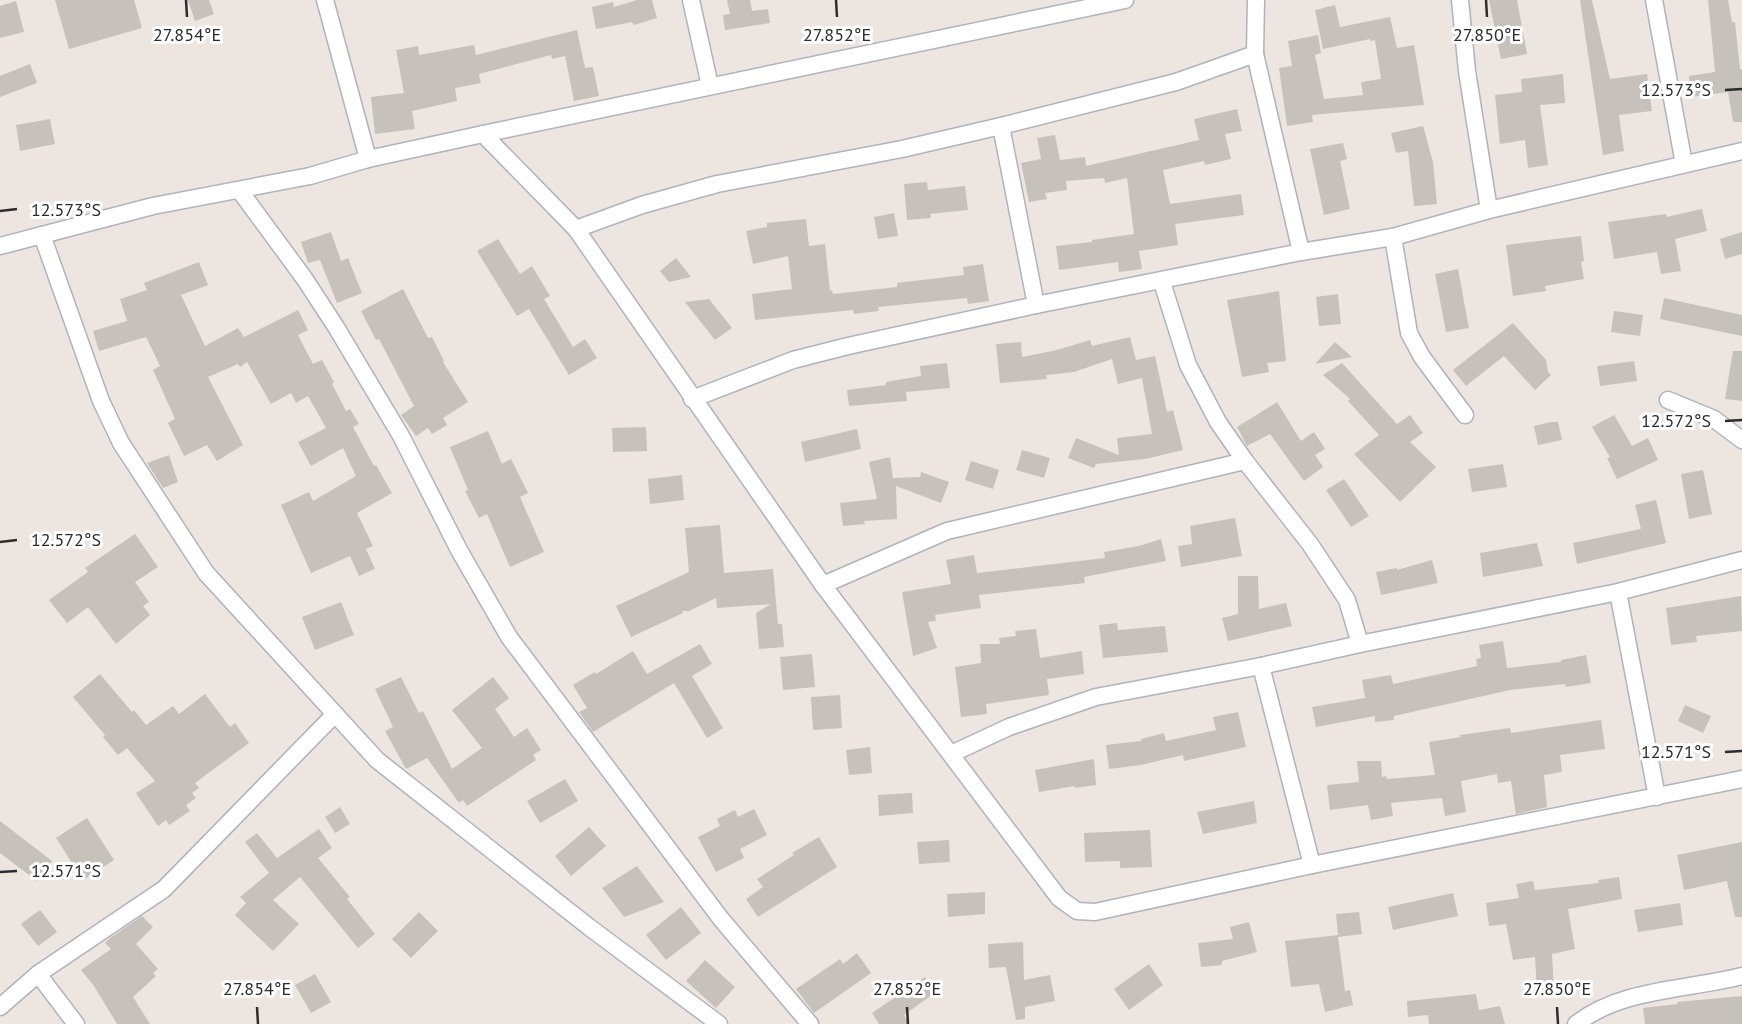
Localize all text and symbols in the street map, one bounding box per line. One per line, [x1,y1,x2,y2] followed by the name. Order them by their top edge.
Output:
[153,23,221,46] text: 27.854°E
[803,23,871,46] text: 27.852°E
[1453,23,1521,46] text: 27.850°E
[1641,78,1711,101] text: 12.573°S
[31,198,101,221] text: 12.573°S
[1641,409,1711,432] text: 12.572°S
[31,528,101,551] text: 12.572°S
[1641,740,1711,763] text: 12.571°S
[31,859,101,882] text: 12.571°S
[223,977,291,1000] text: 27.854°E
[873,977,941,1000] text: 27.852°E
[1523,977,1591,1000] text: 27.850°E

